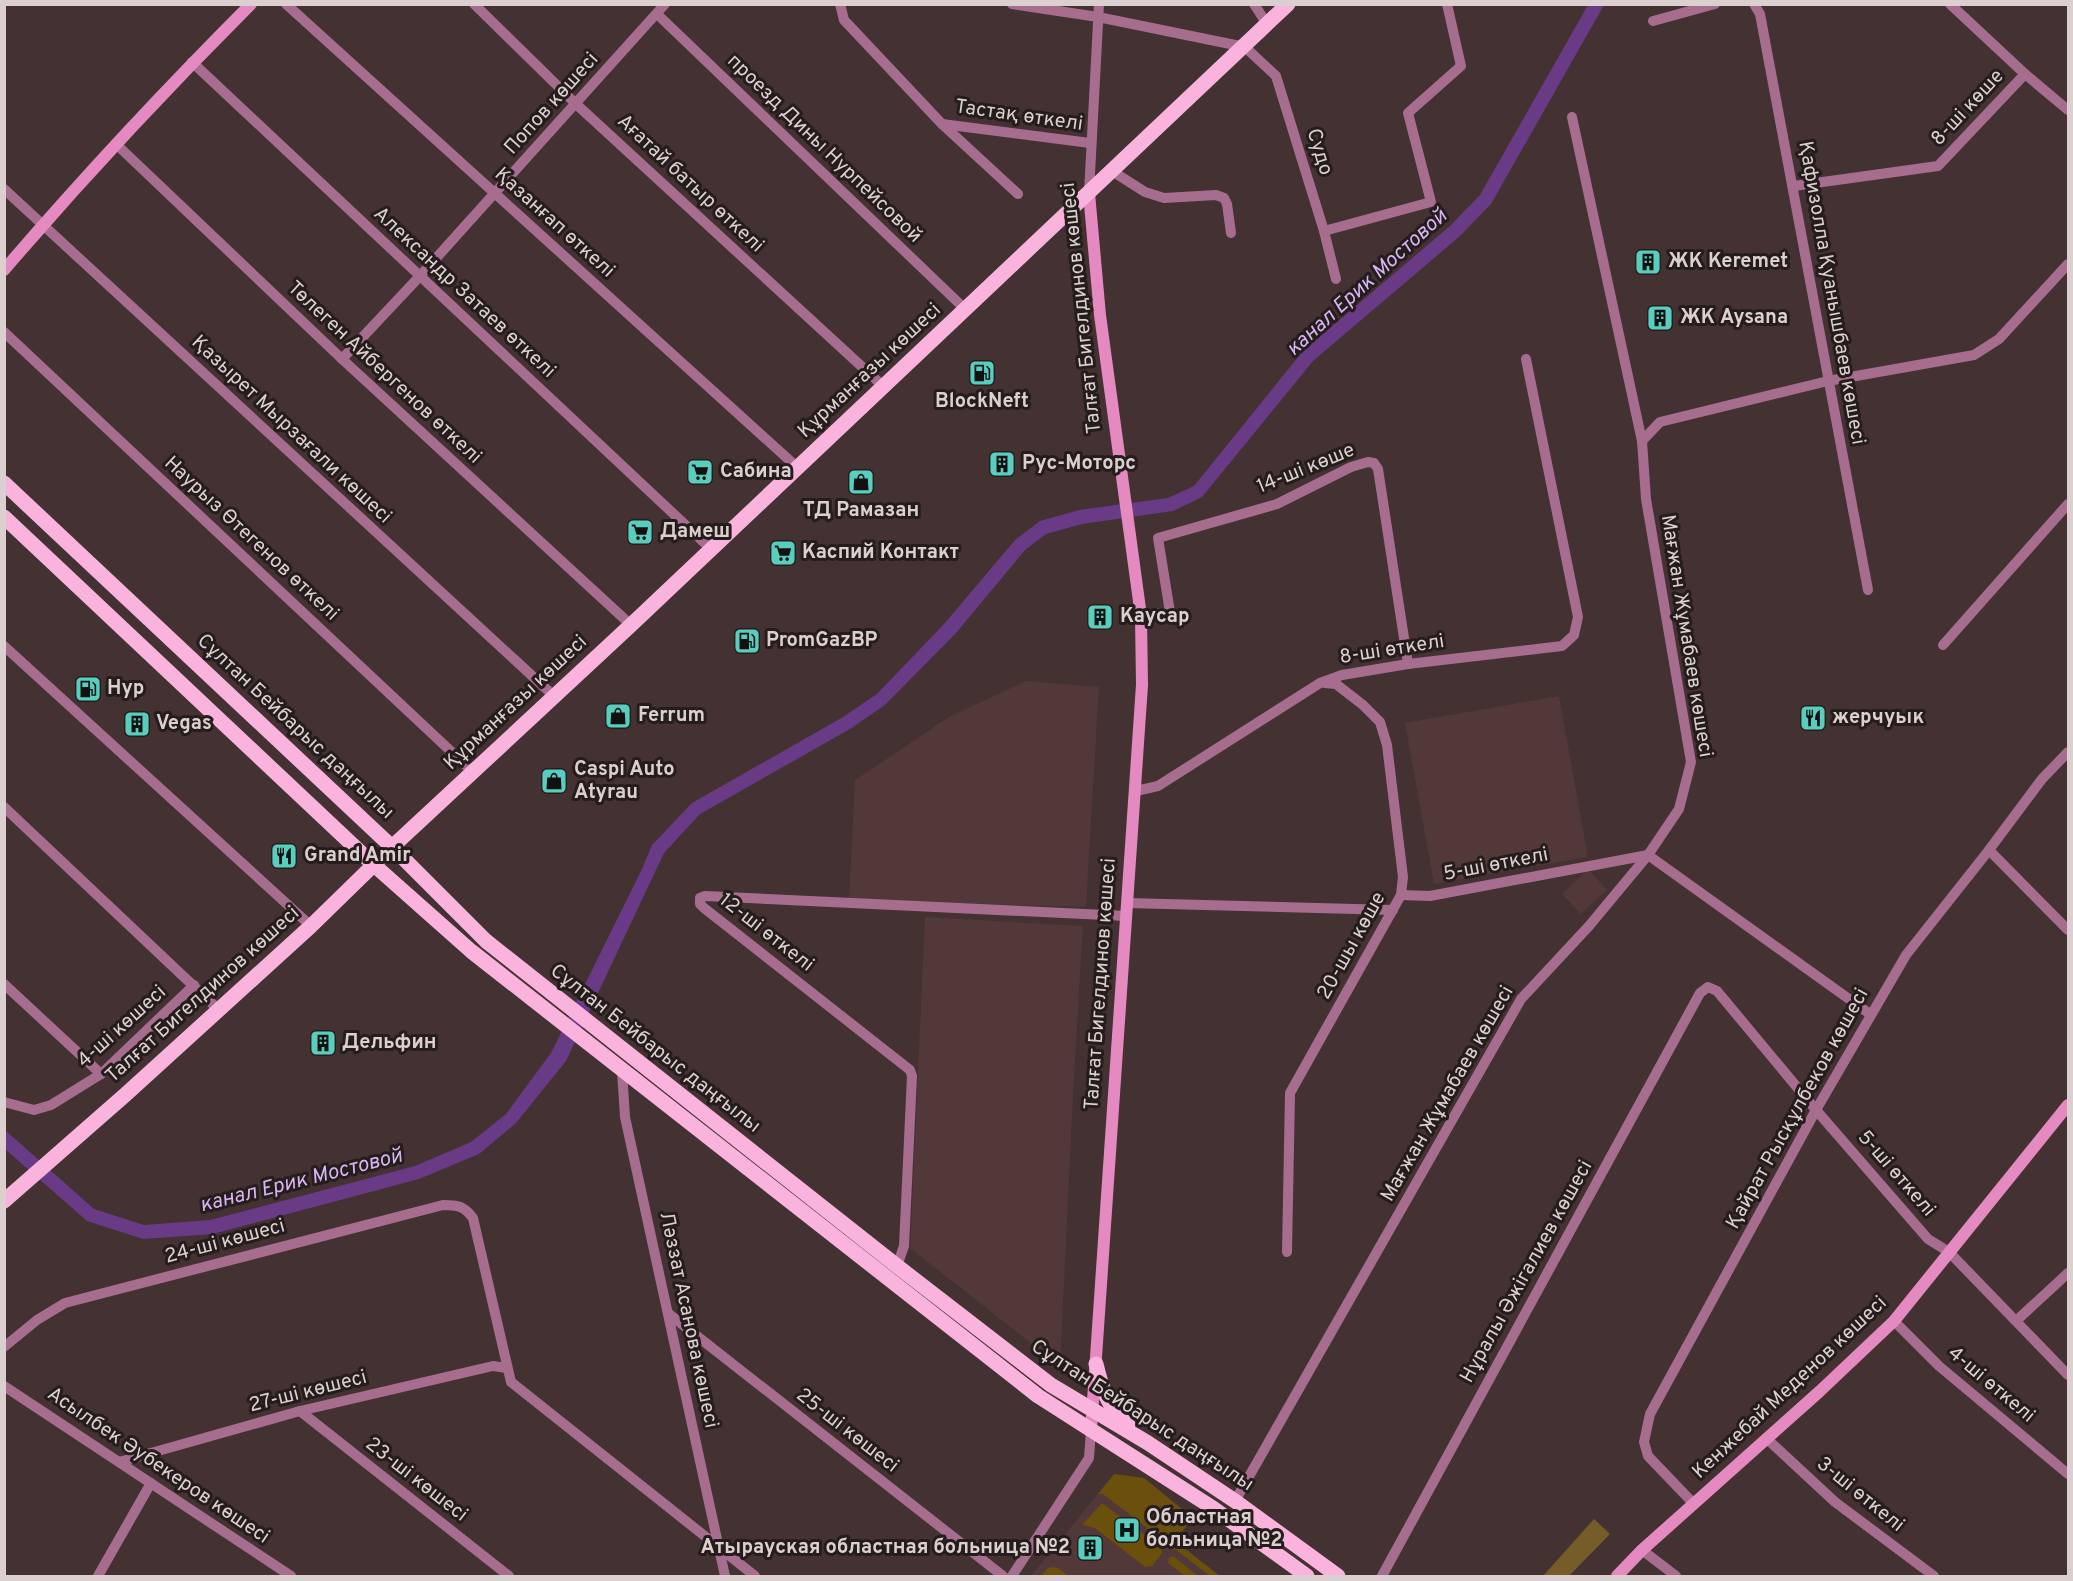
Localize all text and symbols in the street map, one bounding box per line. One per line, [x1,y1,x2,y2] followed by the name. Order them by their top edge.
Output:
[499,47,605,161] street label: Попов көшесі
[721,49,927,249] street label: проезд Дины Нурпейсовой
[1926,64,2010,152] street label: 8-шi көше
[953,94,1085,138] street label: Тастақ өткелі
[611,109,769,259] street label: Ағатай батыр өткелі
[1300,125,1338,179] street label: Судо
[1791,139,1871,447] street label: Қафизолла Қуанышбаев көшесi
[488,162,620,284] street label: Қазанғап өткелі
[1056,181,1108,435] street label: Талғат Бигелдинов көшесі
[367,202,561,384] street label: Александр Затаев өткелі
[1281,203,1454,363] water label: канал Ерик Мостовой
[1633,247,1663,277] building icon: ЖК Keremet
[1668,249,1788,275] place label: ЖК Keremet
[281,276,487,470] street label: Төлеген Айбергенов өткелі
[793,298,947,444] street label: Құрманғазы көшесі
[1645,303,1675,333] building icon: ЖК Aysana
[1680,305,1788,331] place label: ЖК Aysana
[185,330,397,530] street label: Қазырет Мырзағали көшесі
[967,358,997,388] fuel station icon: BlockNeft
[935,389,1029,415] place label: BlockNeft
[1253,438,1359,500] street label: 14-ші көше
[987,449,1017,479] building icon: Рус-Моторс
[158,451,344,627] street label: Наурыз Өтегенов өткелі
[1022,451,1136,477] place label: Рус-Моторс
[685,457,715,487] supermarket icon: Сабина
[720,459,792,485] place label: Сабина
[846,467,876,497] shop icon: ТД Рамазан
[803,498,919,524] place label: ТД Рамазан
[1654,513,1718,759] street label: Мағжан Жұмабаев көшесі
[625,517,655,547] supermarket icon: Дамеш
[660,519,730,545] place label: Дамеш
[768,538,798,568] supermarket icon: Каспий Контакт
[802,540,959,566] place label: Каспий Контакт
[1085,602,1115,632] building icon: Каусар
[1120,604,1190,630] place label: Каусар
[732,626,762,656] fuel station icon: PromGazBP
[766,628,878,654] place label: PromGazBP
[191,629,399,825] street label: Сұлтан Бейбарыс даңғылы
[1338,629,1446,671] street label: 8-ші өткелі
[439,630,593,776] street label: Құрманғазы көшесі
[73,674,103,704] fuel station icon: Нур
[107,676,144,702] place label: Нур
[603,701,633,731] shop icon: Ferrum
[638,703,705,729] place label: Ferrum
[1798,703,1828,733] restaurant icon: жерчуык
[1832,705,1924,731] place label: жерчуык
[122,709,152,739] building icon: Vegas
[156,711,212,737] place label: Vegas
[574,757,675,806] place label: Caspi Auto Atyrau
[539,766,569,796] shop icon: Caspi Auto Atyrau
[269,841,299,871] restaurant icon: Grand Amir
[1441,842,1551,888] street label: 5-ші өткелі
[304,843,411,869] place label: Grand Amir
[1079,857,1123,1111] street label: Талғат Бигелдинов көшесі
[713,888,819,978] street label: 12-ші өткелі
[1312,888,1392,1004] street label: 20-шы көше
[101,901,305,1089] street label: Талғат Бигелдинов көшесі
[544,959,766,1139] street label: Сұлтан Бейбарыс даңғылы
[72,980,172,1074] street label: 4-ші көшесі
[1375,981,1521,1207] street label: Мағжан Жұмабаев көшесі
[1721,984,1875,1234] street label: Қайрат Рысқұлбеков көшесі
[308,1028,338,1058] building icon: Дельфин
[342,1030,437,1056] place label: Дельфин
[1851,1125,1941,1223] street label: 5-ші өткелі
[197,1143,406,1219] water label: канал Ерик Мостовой
[1455,1156,1599,1388] street label: Нұралы Әжiгалиев көшесi
[652,1209,724,1431] street label: Ләззат Асанова көшесі
[162,1213,288,1271] street label: 24-ші көшесі
[1687,1291,1893,1485] street label: Кенжебай Меденов көшесі
[1026,1334,1258,1498] street label: Сұлтан Бейбарыс даңғылы
[1942,1341,2040,1429] street label: 4-ші өткелі
[246,1365,370,1419] street label: 27-ші көшесі
[42,1382,274,1550] street label: Асылбек Әубекеров көшесі
[790,1383,904,1479] street label: 25-ші көшесі
[359,1432,473,1528] street label: 23-ші көшесі
[1811,1452,1909,1538] street label: 3-ші өткелі
[1146,1505,1283,1554] place label: Областная больница №2
[1112,1515,1142,1545] hospital icon: Областная больница №2
[1075,1533,1105,1563] building icon: Атырауская областная больница №2
[700,1535,1070,1561] place label: Атырауская областная больница №2

